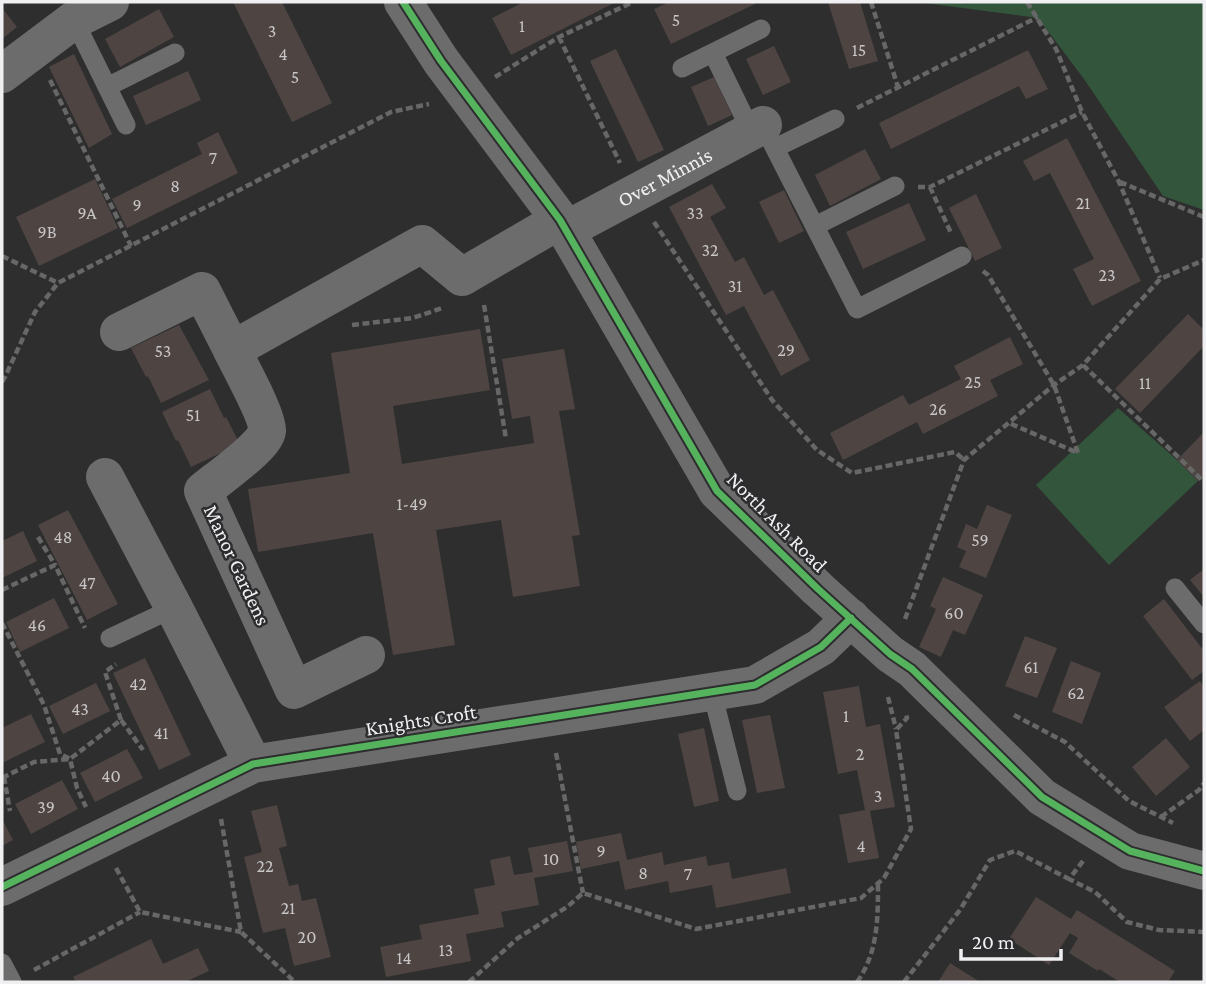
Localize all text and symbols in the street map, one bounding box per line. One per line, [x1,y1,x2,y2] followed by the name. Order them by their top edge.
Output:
[672,10,680,30] house number: 5
[519,16,525,36] house number: 1
[268,21,276,41] house number: 3
[852,40,866,60] house number: 15
[278,44,288,64] house number: 4
[291,67,299,87] house number: 5
[614,142,716,212] street label: Over Minnis
[209,148,217,168] house number: 7
[170,176,180,196] house number: 8
[1076,193,1090,213] house number: 21
[132,195,142,215] house number: 9
[77,203,97,223] house number: 9A
[687,203,704,223] house number: 33
[38,222,57,242] house number: 9B
[701,240,719,260] house number: 32
[1098,265,1116,285] house number: 23
[728,276,742,296] house number: 31
[777,340,795,360] house number: 29
[155,341,171,361] house number: 53
[964,372,982,392] house number: 25
[1139,373,1151,393] house number: 11
[929,399,947,419] house number: 26
[186,405,200,425] house number: 51
[722,467,832,577] street label: North Ash Road
[397,494,427,514] house number: 1-49
[199,501,275,629] street label: Manor Gardens
[54,527,72,547] house number: 48
[971,530,989,550] house number: 59
[78,573,96,593] house number: 47
[944,603,964,623] house number: 60
[28,615,46,635] house number: 46
[1023,657,1039,677] house number: 61
[129,674,147,694] house number: 42
[1067,683,1085,703] house number: 62
[71,699,89,719] house number: 43
[364,699,479,741] street label: Knights Croft
[843,706,849,726] house number: 1
[153,723,169,743] house number: 41
[856,744,864,764] house number: 2
[101,766,121,786] house number: 40
[874,786,882,806] house number: 3
[37,797,55,817] house number: 39
[856,836,866,856] house number: 4
[596,841,606,861] house number: 9
[543,849,559,869] house number: 10
[256,856,274,876] house number: 22
[638,863,648,883] house number: 8
[684,864,692,884] house number: 7
[281,898,295,918] house number: 21
[961,918,1061,962] scale bar
[298,927,316,947] house number: 20
[972,930,1015,954] text: 20 m
[439,940,453,960] house number: 13
[396,948,412,968] house number: 14

